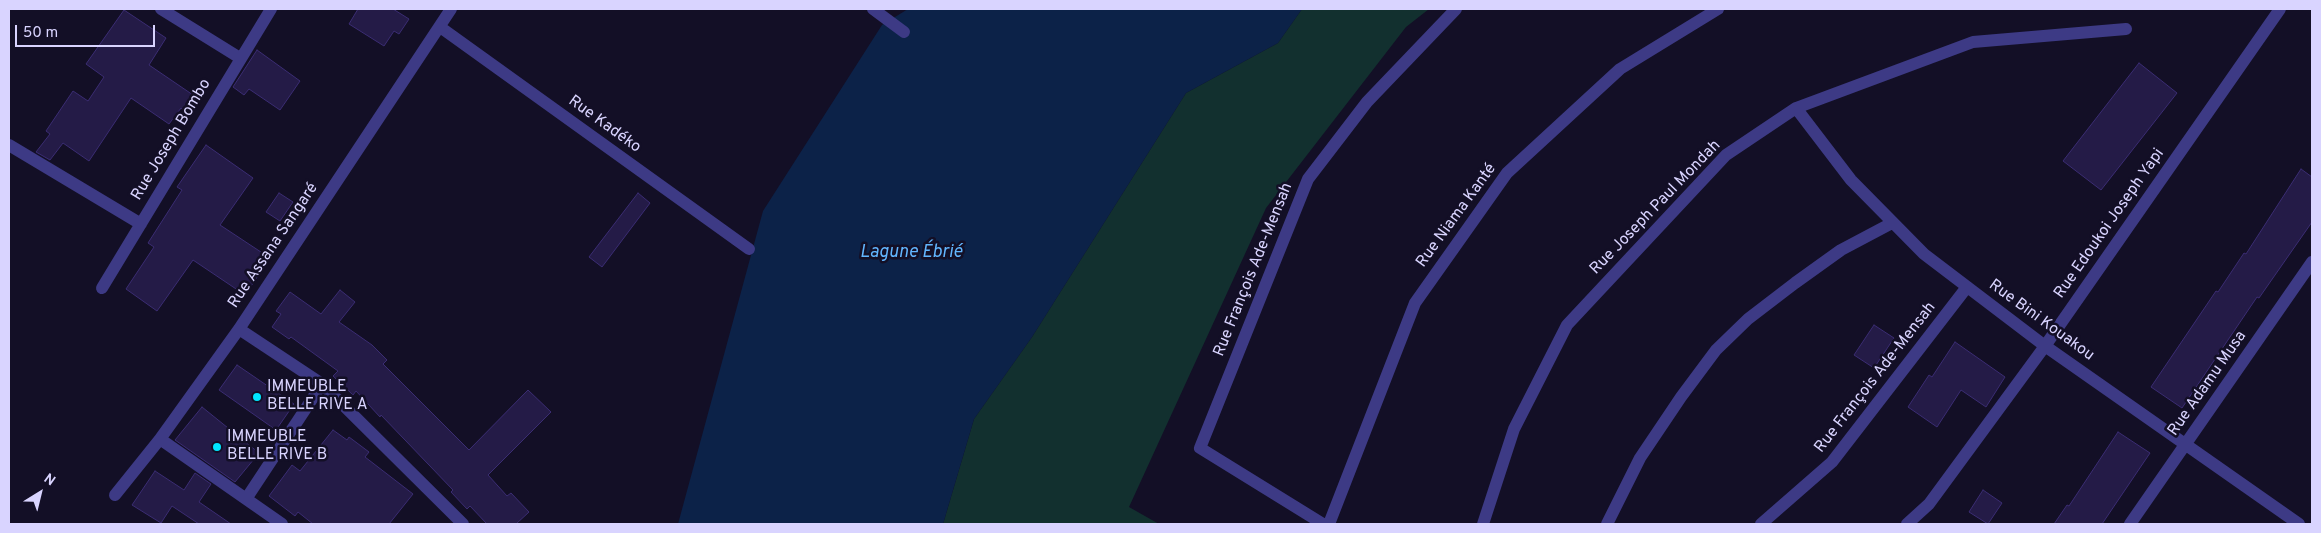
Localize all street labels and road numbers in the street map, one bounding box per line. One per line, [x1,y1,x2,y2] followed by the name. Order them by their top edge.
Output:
[128,76,216,204] street label: Rue Joseph Bombo
[564,92,644,158] street label: Rue Kadéko
[1587,137,1725,279] street label: Rue Joseph Paul Mondah
[2051,145,2169,303] street label: Rue Edoukoi Joseph Yapi
[1413,160,1501,272] street label: Rue Niama Kanté
[225,180,323,312] street label: Rue Assana Sangaré
[1210,180,1298,360] street label: Rue François Ade-Mensah
[1985,276,2097,366] street label: Rue Bini Kouakou
[1811,299,1941,457] street label: Rue François Ade-Mensah
[2165,328,2251,440] street label: Rue Adamu Musa

